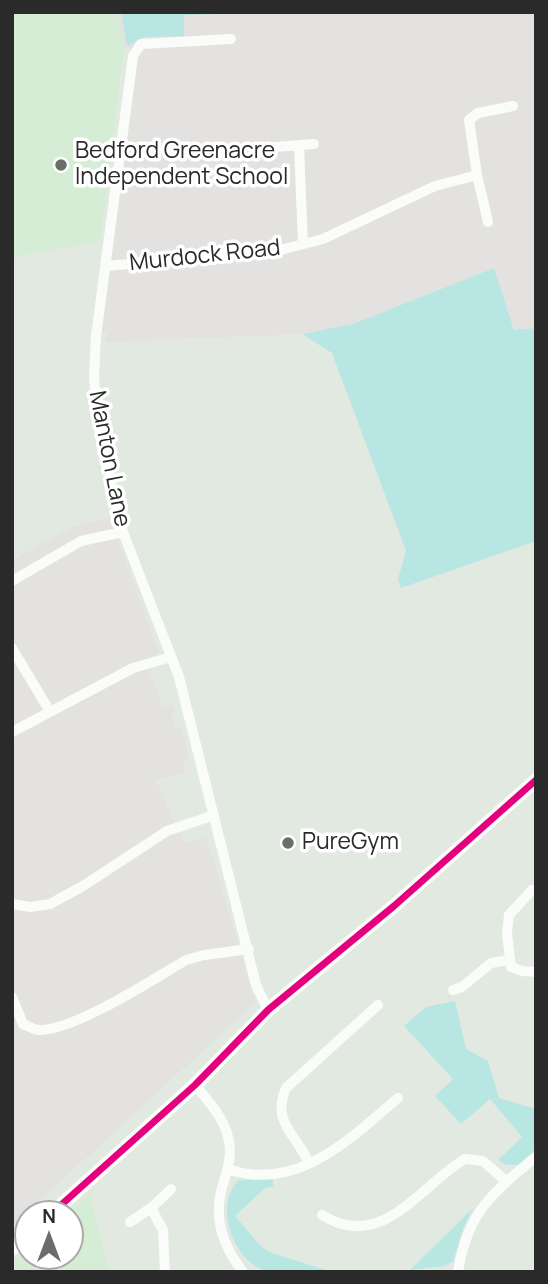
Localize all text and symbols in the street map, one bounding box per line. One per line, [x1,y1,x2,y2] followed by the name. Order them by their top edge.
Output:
[75,138,288,192] place label: Bedford Greenacre Independent School
[53,157,69,173] marker: Bedford Greenacre Independent School
[128,234,282,278] street label: Murdock Road
[82,389,136,529] street label: Manton Lane
[302,829,399,857] place label: PureGym
[280,835,296,851] marker: PureGym
[14,1200,84,1270] north arrow
[42,1203,56,1229] text: N

